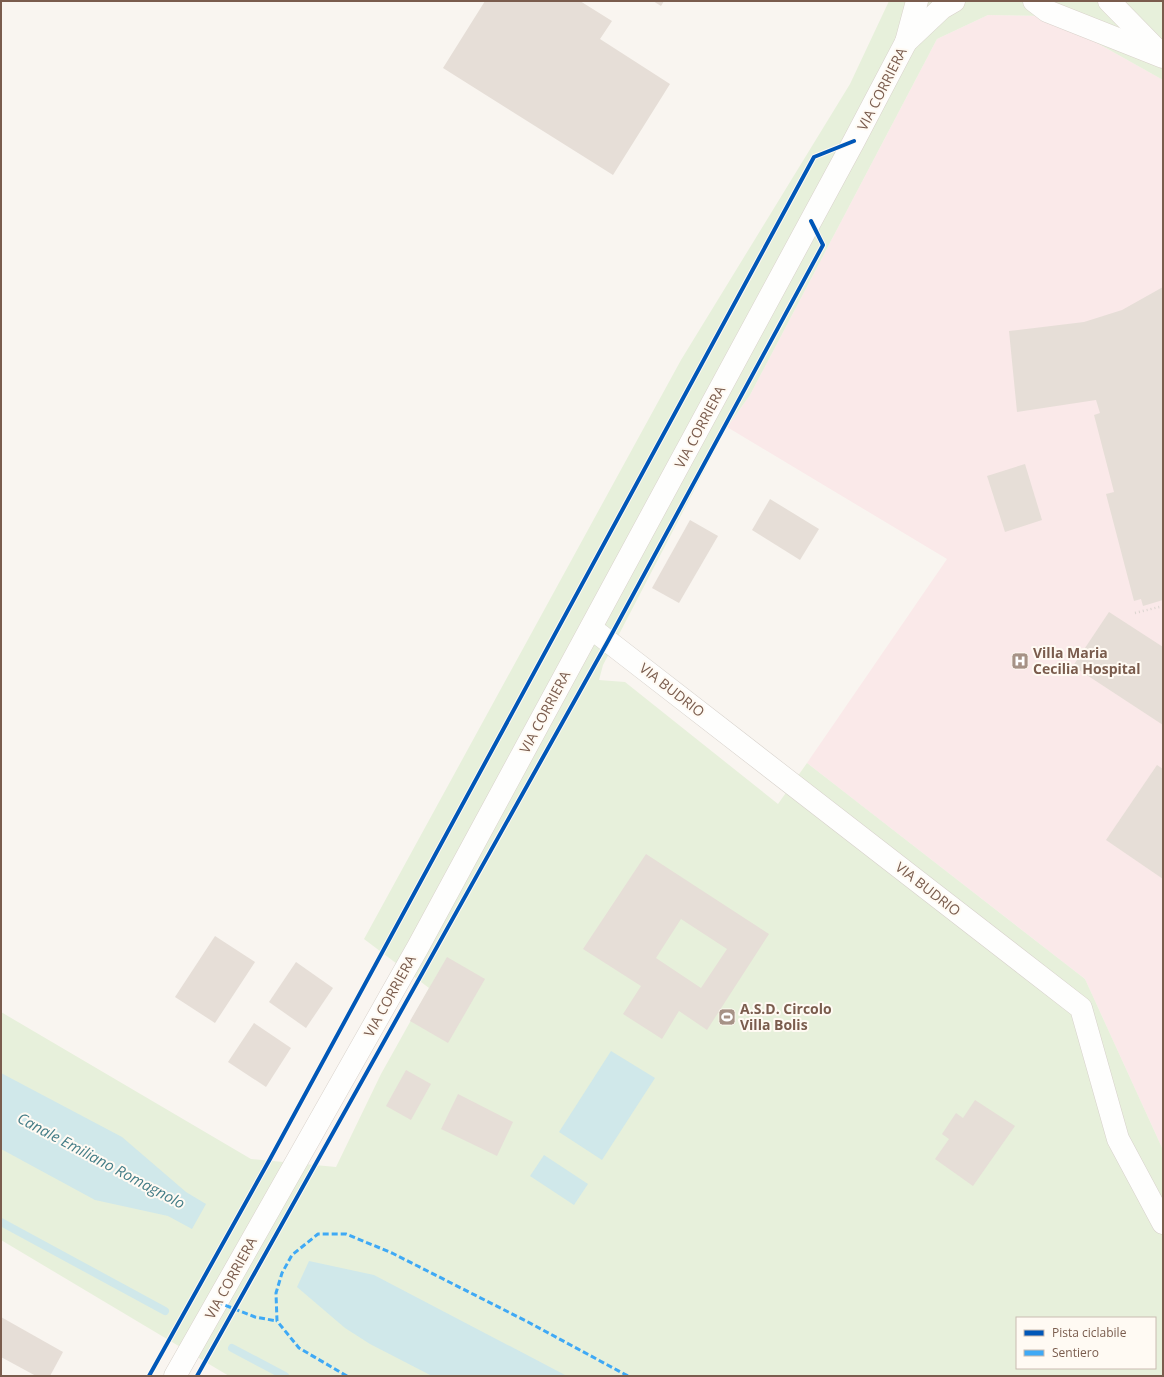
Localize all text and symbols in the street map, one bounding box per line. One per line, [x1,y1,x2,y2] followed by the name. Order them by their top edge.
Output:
[852,44,911,134] street label: VIA CORRIERA
[670,382,729,471] street label: VIA CORRIERA
[1033,643,1141,678] place label: Villa Maria Cecilia Hospital
[1010,651,1030,671] hospital icon: Villa Maria Cecilia Hospital
[636,658,709,721] street label: VIA BUDRIO
[515,667,574,756] street label: VIA CORRIERA
[892,857,965,920] street label: VIA BUDRIO
[359,951,420,1040] street label: VIA CORRIERA
[740,999,832,1034] place label: A.S.D. Circolo Villa Bolis
[717,1007,737,1027] sports icon: A.S.D. Circolo Villa Bolis
[14,1107,189,1213] water label: Canale Emiliano Romagnolo
[200,1233,261,1322] street label: VIA CORRIERA
[1016,1317,1156,1369] legend
[1052,1324,1127,1341] text: Pista ciclabile
[1052,1344,1099,1361] text: Sentiero

